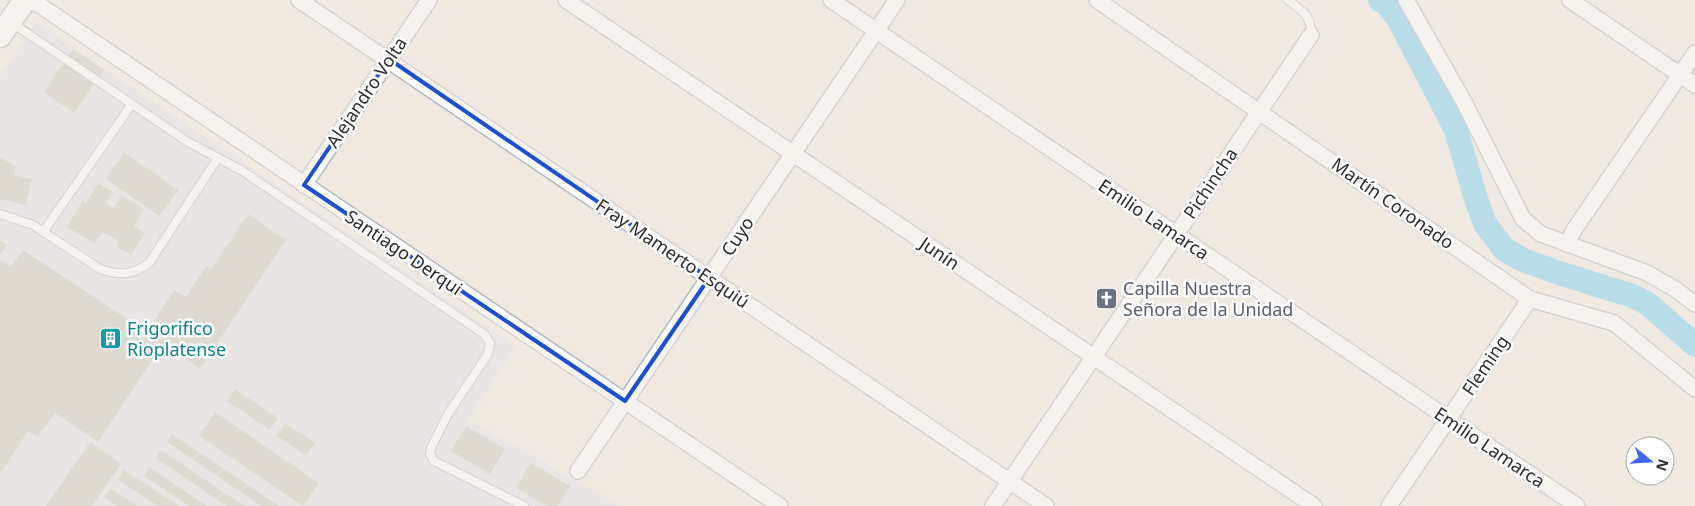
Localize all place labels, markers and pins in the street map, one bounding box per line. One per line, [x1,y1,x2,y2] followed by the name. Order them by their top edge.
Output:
[1123,276,1293,321] place label: Capilla Nuestra Señora de la Unidad
[1095,286,1119,310] church icon: Capilla Nuestra Señora de la Unidad
[127,316,226,361] place label: Frigorifico Rioplatense
[99,326,123,350] building icon: Frigorifico Rioplatense

